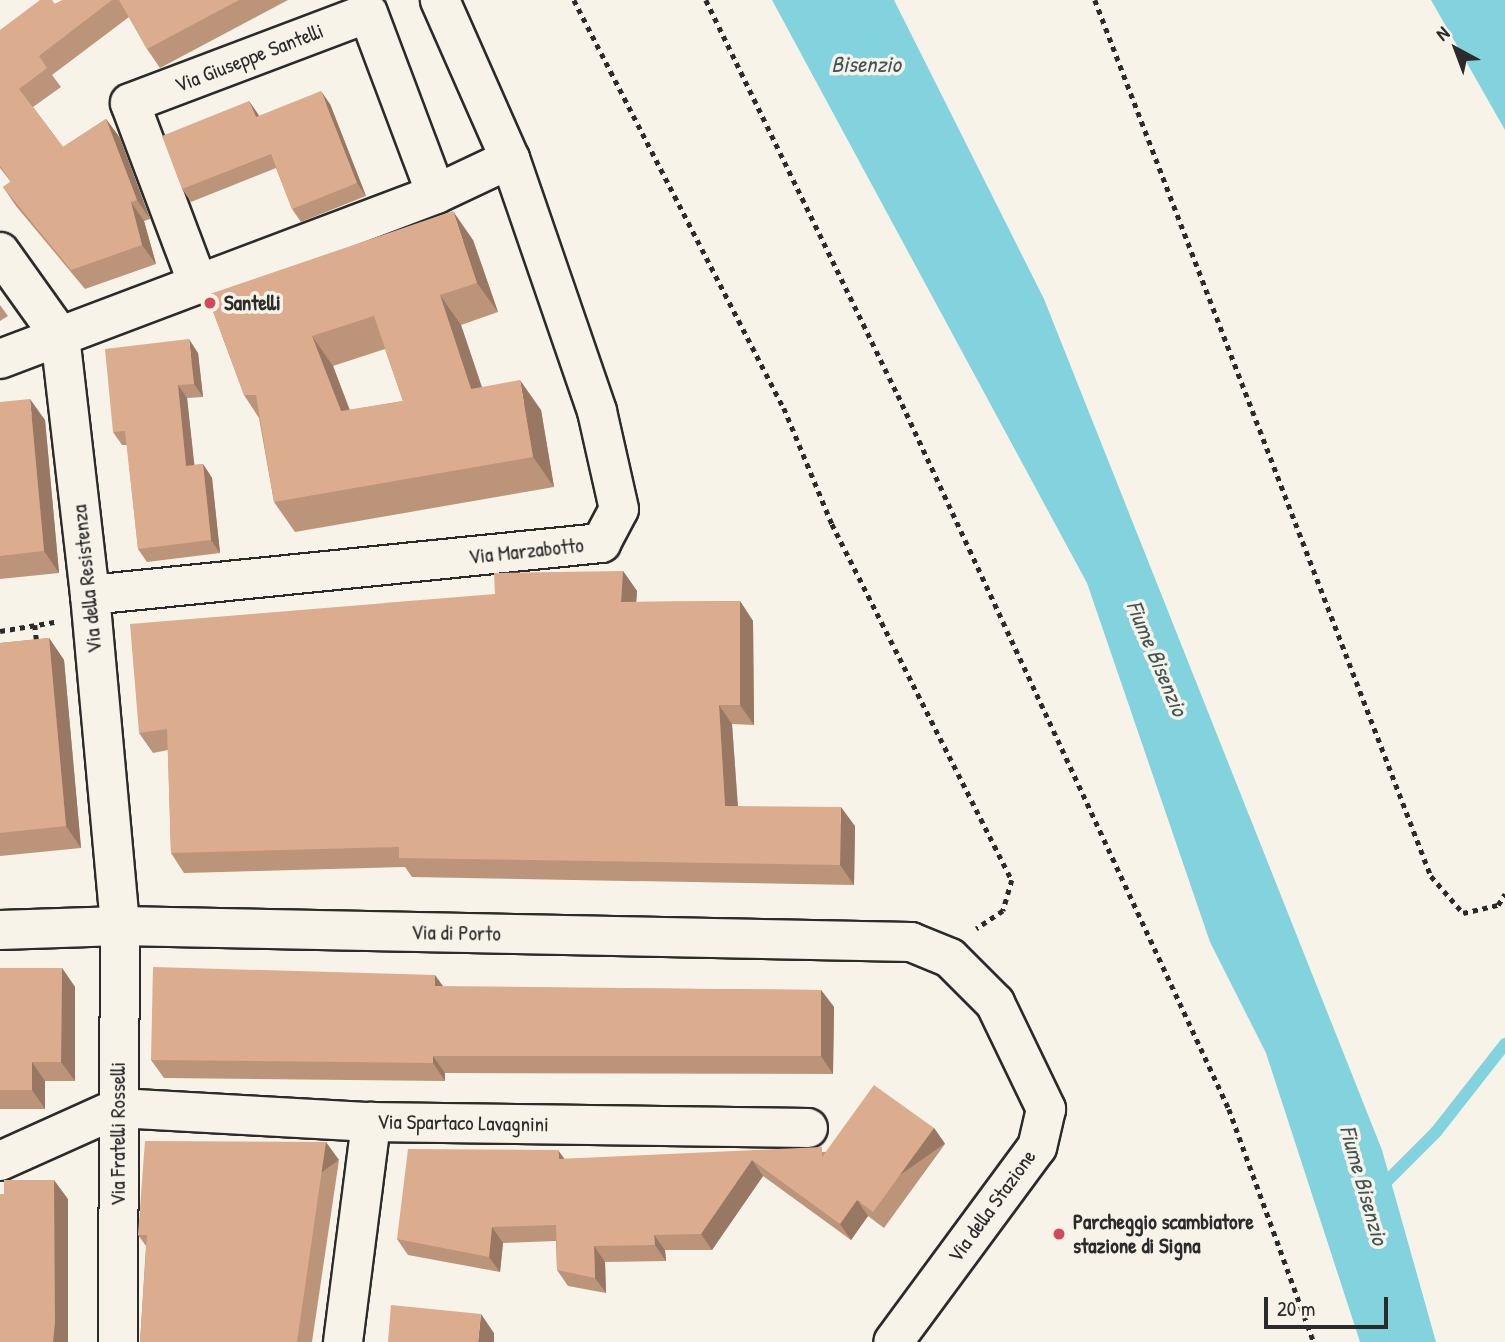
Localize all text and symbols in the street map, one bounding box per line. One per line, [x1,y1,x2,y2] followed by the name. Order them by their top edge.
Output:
[1421,14,1491,84] north arrow
[171,18,327,98] street label: Via Giuseppe Santelli
[1430,20,1455,46] text: N
[831,50,901,78] water label: Bisenzio
[224,290,281,316] place label: Santelli
[202,295,218,311] marker: Santelli
[67,503,107,655] street label: Via della Resistenza
[467,532,585,570] street label: Via Marzabotto
[1120,596,1194,720] water label: Fiume Bisenzio
[411,920,501,946] street label: Via di Porto
[105,1062,131,1206] street label: Via Fratelli Rosselli
[377,1109,549,1137] street label: Via Spartaco Lavagnini
[1334,1122,1394,1248] water label: Fiume Bisenzio
[943,1145,1041,1267] street label: Via della Stazione
[1073,1209,1254,1259] place label: Parcheggio scambiatore stazione di Signa
[1051,1226,1067,1242] marker: Parcheggio scambiatore stazione di Signa
[1267,1282,1391,1326] scale bar
[1277,1294,1315,1323] text: 20 m

